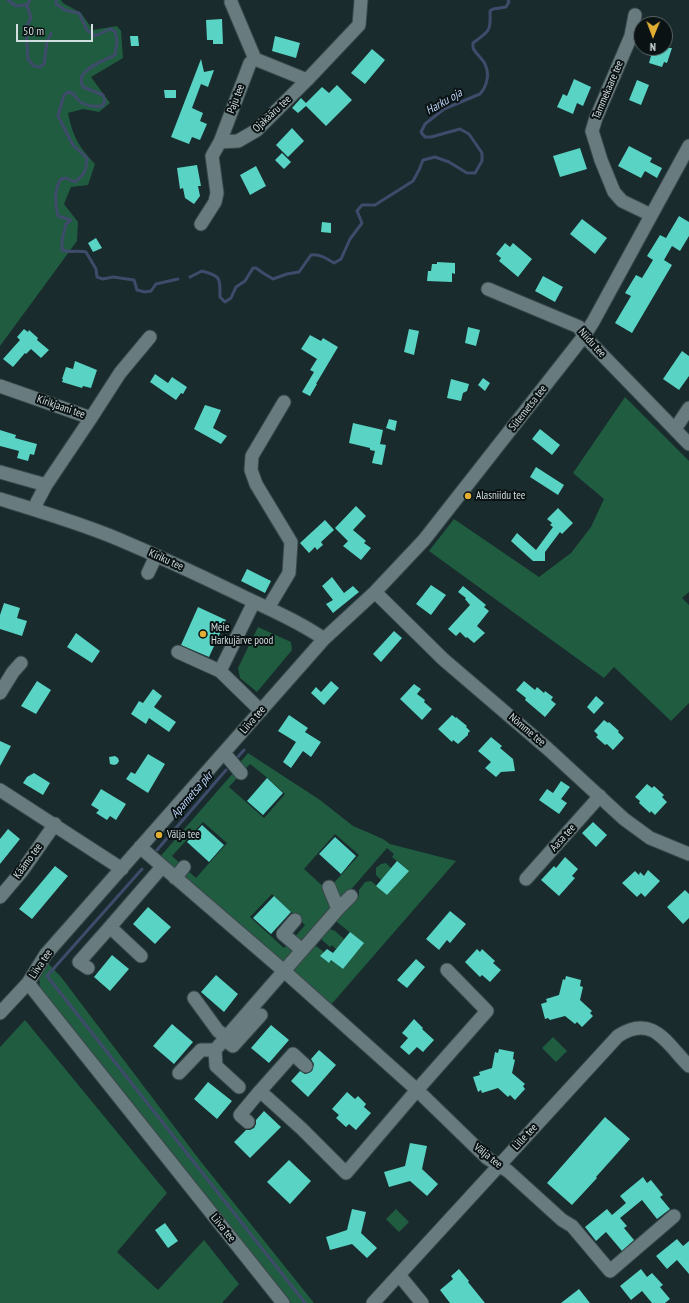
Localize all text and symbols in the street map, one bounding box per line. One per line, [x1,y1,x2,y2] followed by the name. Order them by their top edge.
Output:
[18,16,95,42] scale bar
[633,16,673,56] north arrow
[23,23,44,38] text: 50 m
[650,40,656,54] text: N
[590,59,626,121] street label: Tammekaare tee
[224,82,248,116] street label: Paju tee
[423,86,465,118] water label: Harku oja
[250,93,294,135] street label: Ojakääru tee
[576,326,608,360] street label: Niidu tee
[506,383,550,433] street label: Sütemetsa tee
[35,393,87,421] street label: Kirikjaani tee
[476,489,525,503] place label: Alasniidu tee
[463,491,473,501] marker: Alasniidu tee
[147,547,185,573] street label: Kiriku tee
[211,621,273,647] place label: Meie Harkujärve pood
[198,629,208,639] marker: Meie Harkujärve pood
[237,703,269,737] street label: Liiva tee
[506,711,548,749] street label: Nõmme tee
[168,769,216,821] water label: Apametsa pkr
[547,822,579,854] street label: Aasa tee
[167,828,200,842] place label: Välja tee
[154,830,164,840] marker: Välja tee
[11,841,45,881] street label: Käämo tee
[27,947,55,981] street label: Liiva tee
[510,1121,540,1153] street label: Lille tee
[471,1141,505,1171] street label: Välja tee
[208,1211,238,1245] street label: Liiva tee

